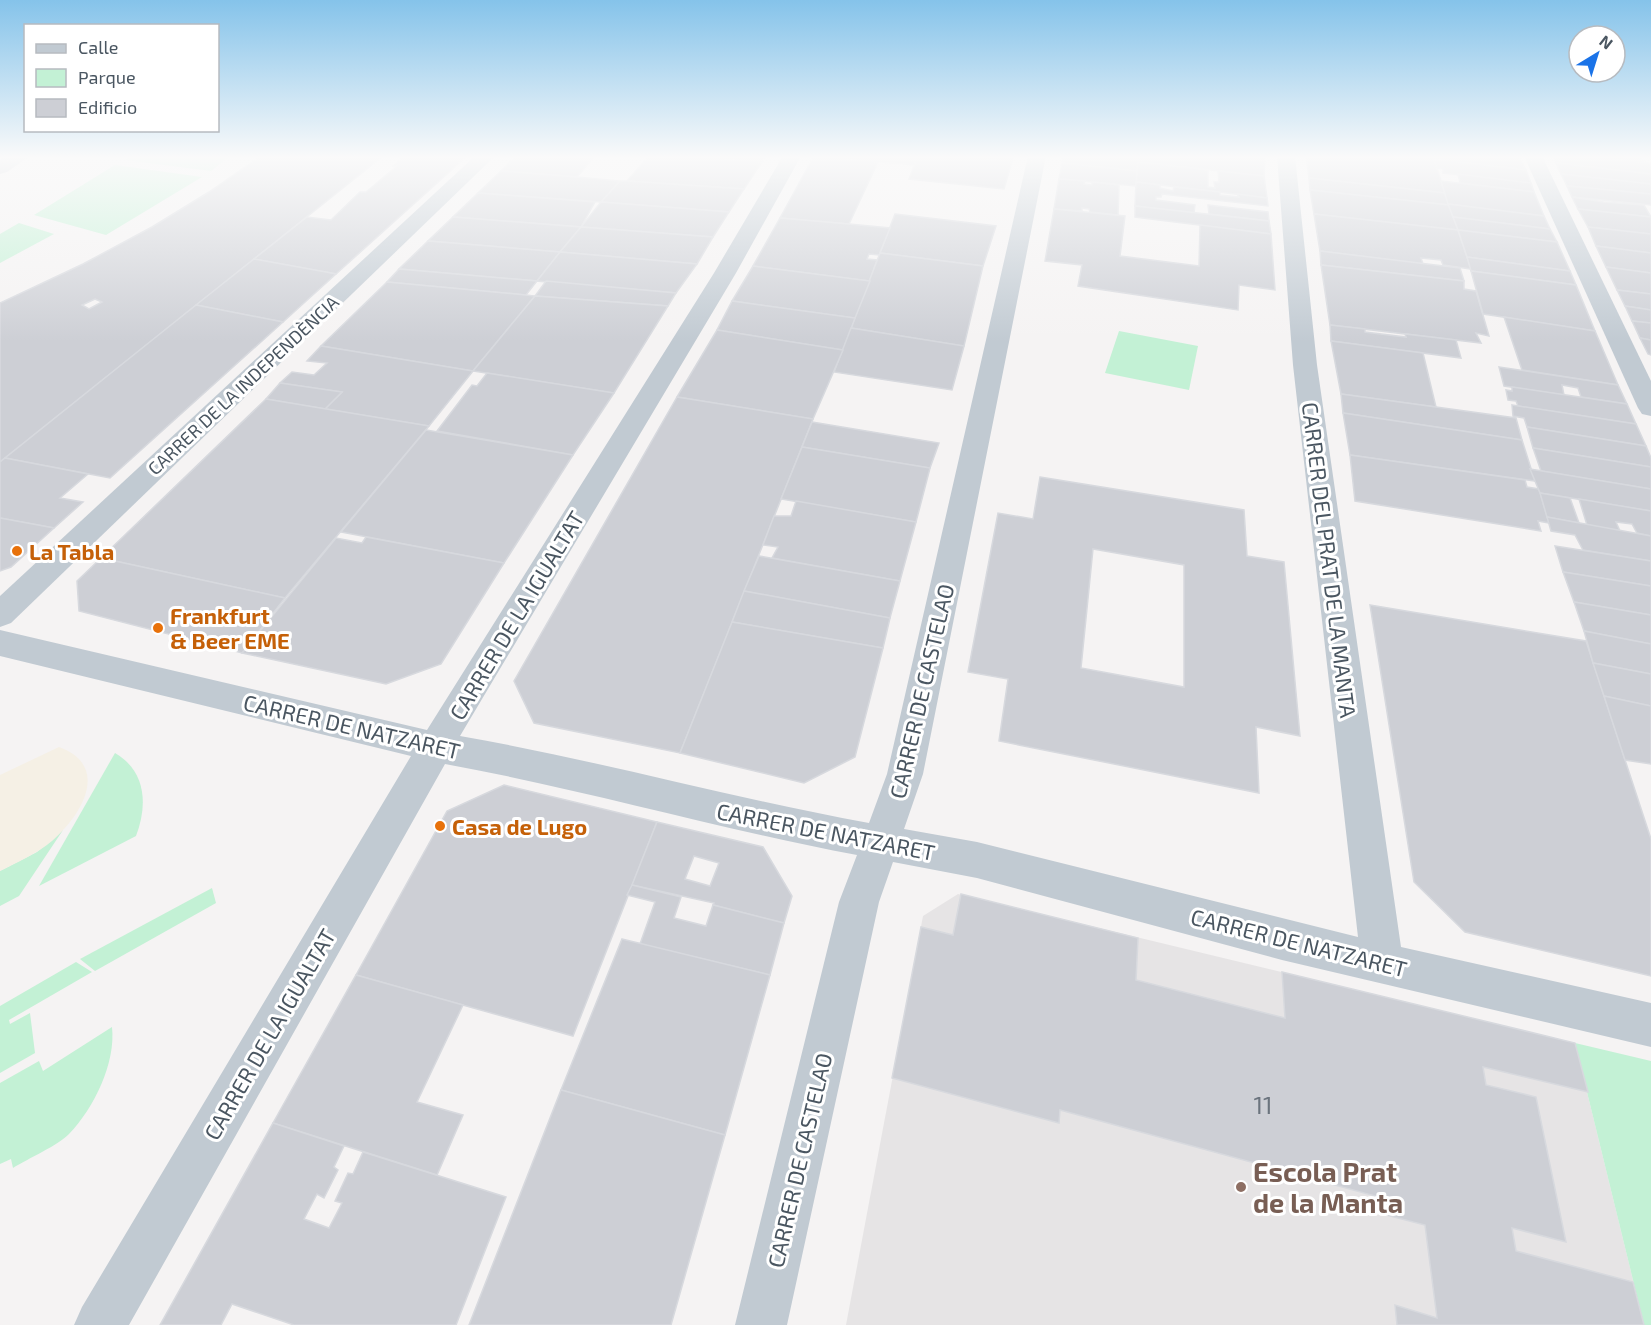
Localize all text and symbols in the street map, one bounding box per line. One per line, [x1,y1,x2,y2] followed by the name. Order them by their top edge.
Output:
[24,24,219,132] legend
[1567,24,1627,84] north arrow
[1596,31,1617,53] text: N
[78,36,119,58] text: Calle
[78,66,136,88] text: Parque
[78,96,137,118] text: Edificio
[143,290,344,479] street label: CARRER DE LA INDEPENDÈNCIA
[1298,401,1362,720] street label: CARRER DEL PRAT DE LA MANTA
[443,506,589,724] street label: CARRER DE LA IGUALTAT
[29,538,114,564] place label: La Tabla
[10,544,24,558] marker: La Tabla
[884,581,958,801] street label: CARRER DE CASTELAO
[170,602,290,653] place label: Frankfurt & Beer EME
[151,621,165,635] marker: Frankfurt & Beer EME
[241,688,463,764] street label: CARRER DE NATZARET
[715,797,937,865] street label: CARRER DE NATZARET
[452,813,587,839] place label: Casa de Lugo
[433,819,447,833] marker: Casa de Lugo
[1188,903,1410,981] street label: CARRER DE NATZARET
[198,924,340,1144] street label: CARRER DE LA IGUALTAT
[762,1050,836,1270] street label: CARRER DE CASTELAO
[1253,1090,1273,1119] house number: 11
[1253,1155,1403,1218] place label: Escola Prat de la Manta
[1234,1180,1248,1194] marker: Escola Prat de la Manta

